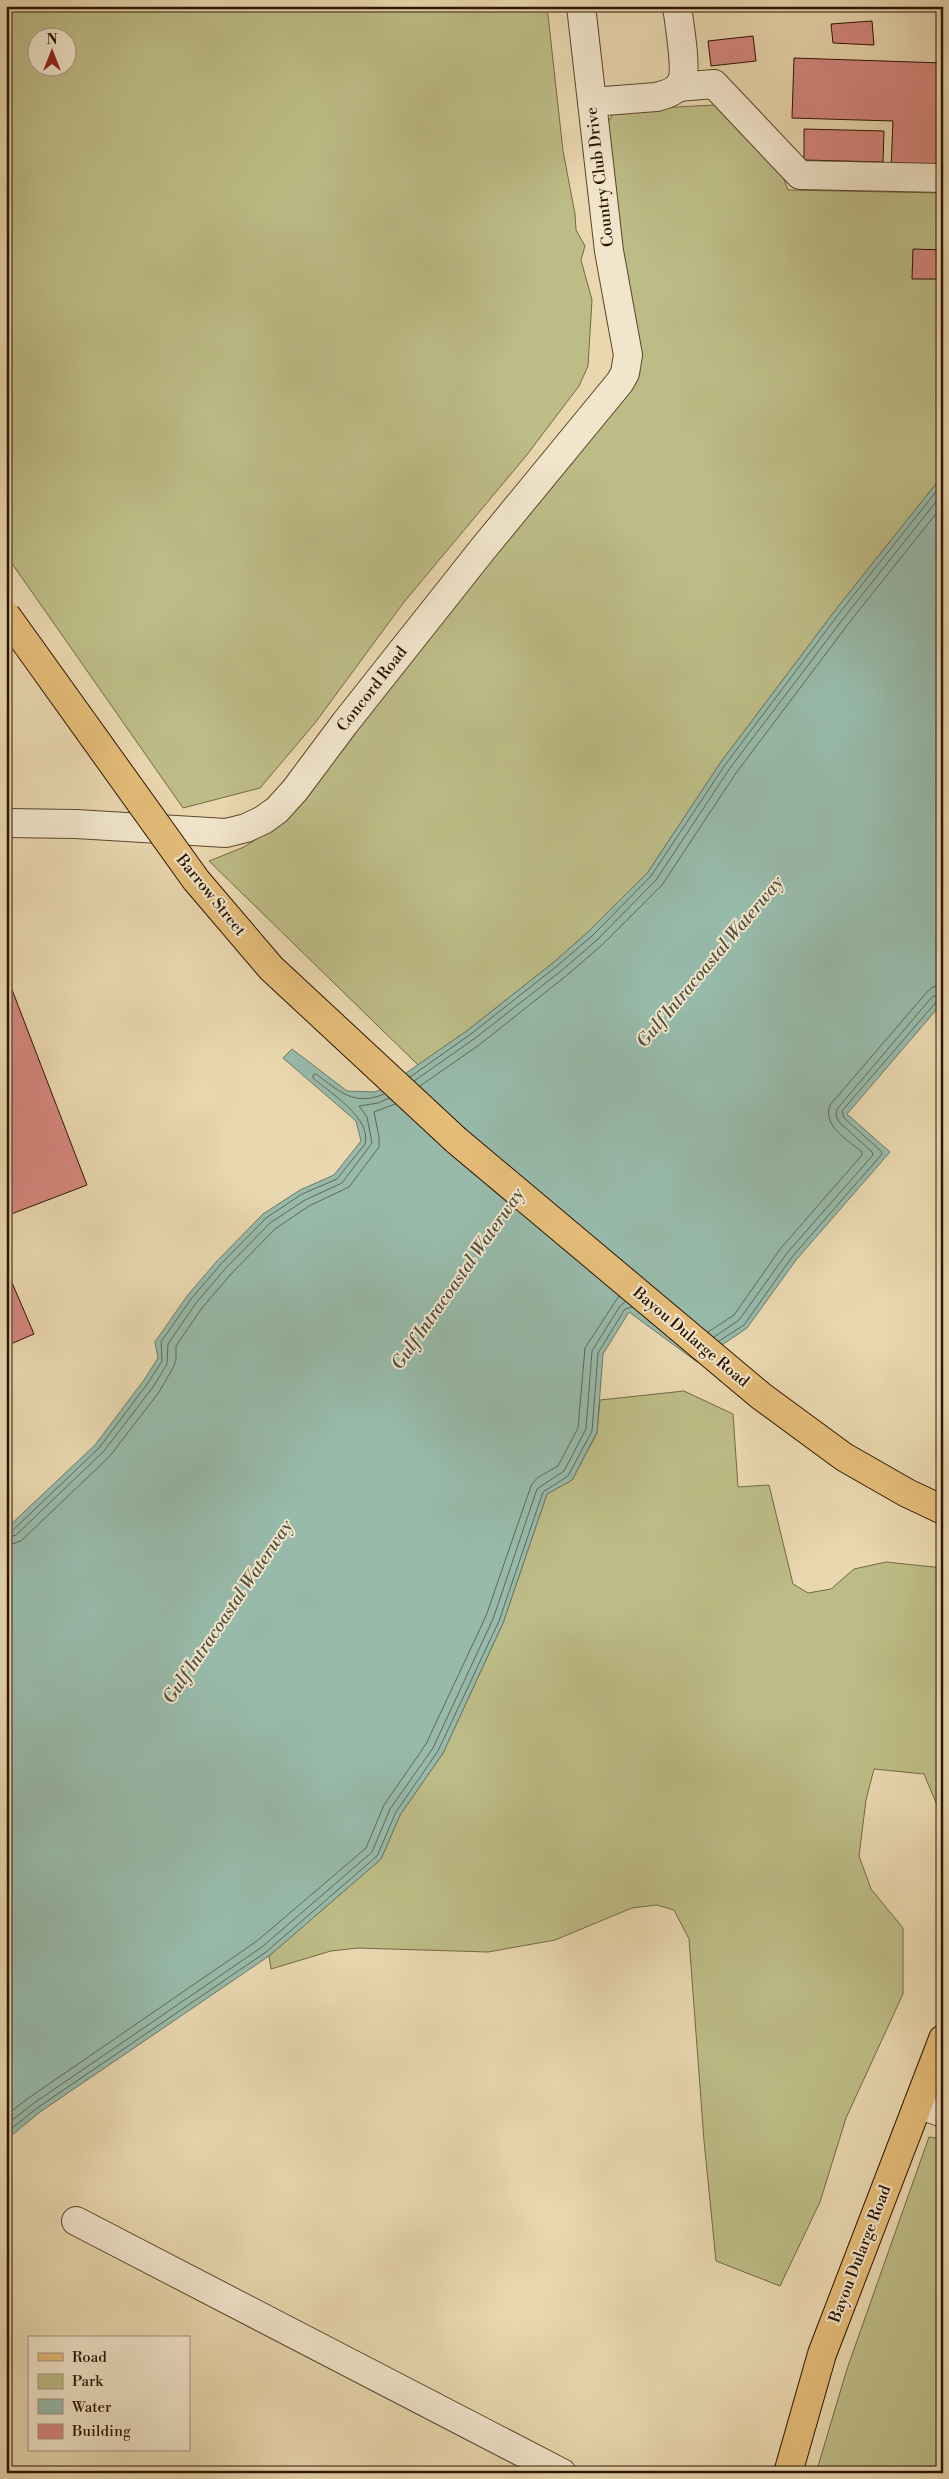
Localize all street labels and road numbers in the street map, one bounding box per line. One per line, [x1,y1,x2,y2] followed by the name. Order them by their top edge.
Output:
[581,106,619,248] street label: Country Club Drive
[332,642,412,736] street label: Concord Road
[171,849,250,940] street label: Barrow Street
[628,1282,753,1392] street label: Bayou Dularge Road
[824,2182,895,2327] street label: Bayou Dularge Road

